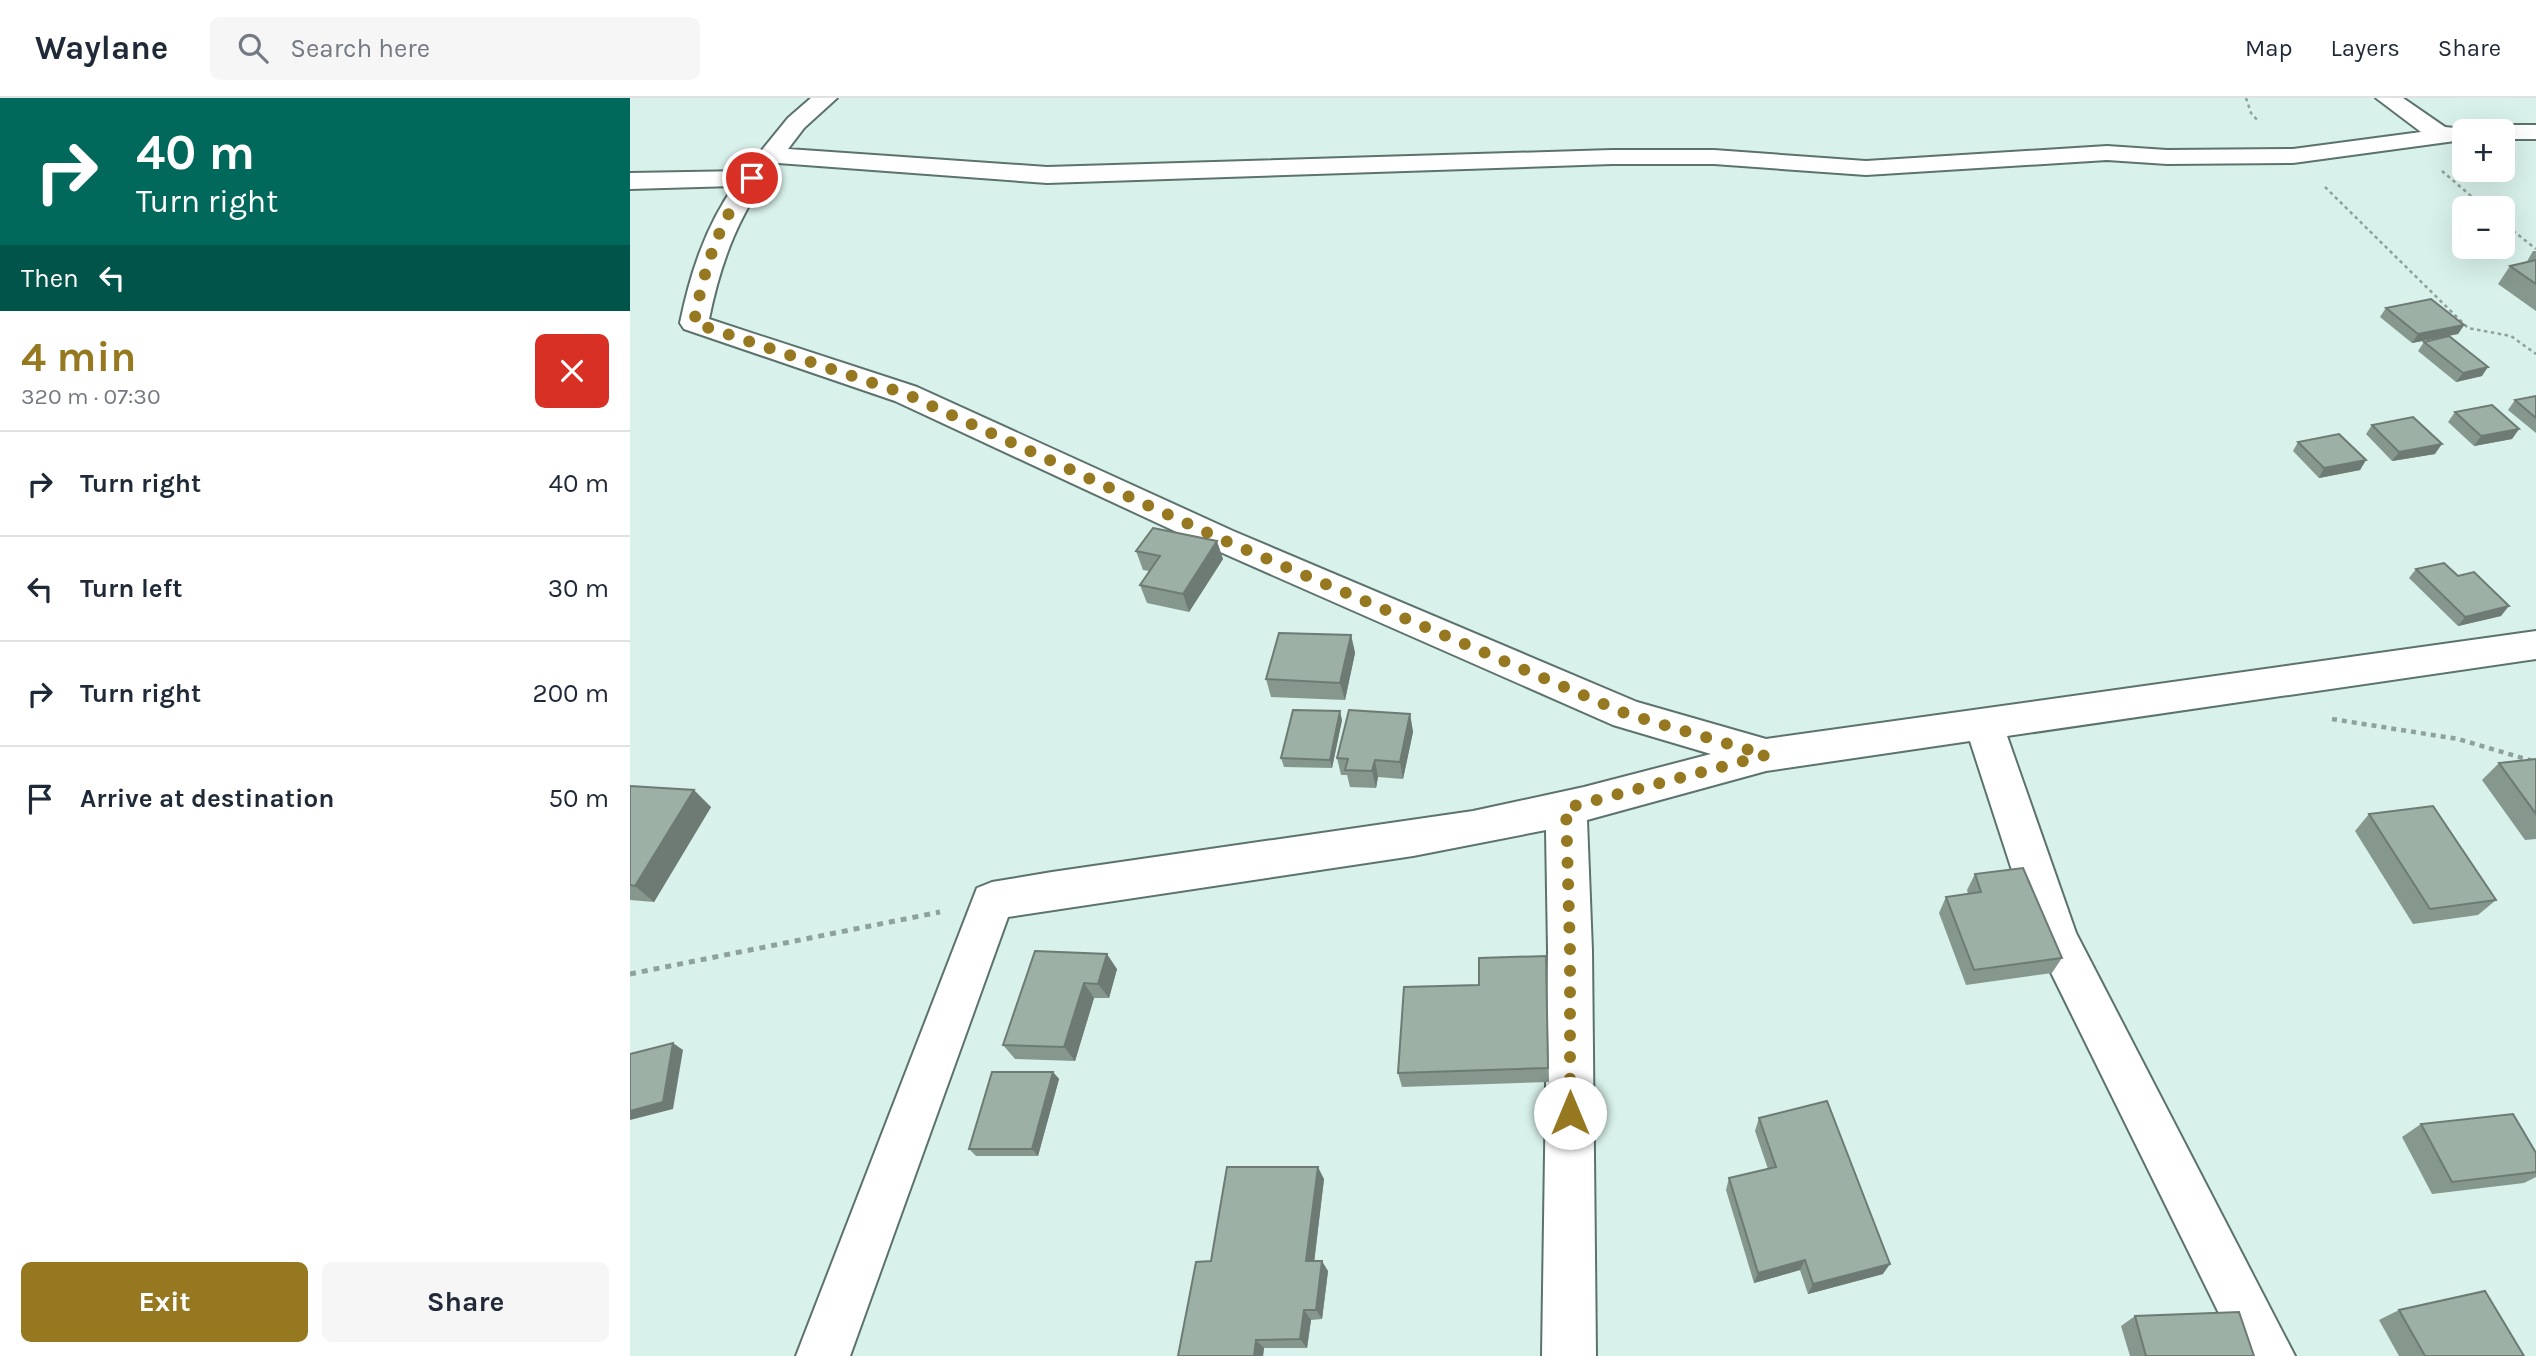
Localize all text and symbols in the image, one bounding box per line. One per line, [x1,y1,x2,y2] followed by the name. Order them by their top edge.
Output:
[210,17,700,80] search box
[35,29,168,67] text: Waylane
[234,29,272,67] icon: search
[290,33,430,64] text: Search here
[2245,34,2293,62] text: Map
[2331,34,2400,62] text: Layers
[2438,34,2501,62] text: Share
[2452,119,2515,259] map controls
[2452,119,2515,182] button: +
[136,124,255,181] text: 40 m
[21,126,112,217] icon: right
[722,148,782,208] pin
[733,159,771,197] icon: arrive
[136,183,278,220] text: Turn right
[2452,196,2515,259] button: −
[93,259,131,297] icon: left
[21,263,79,294] text: Then
[21,332,136,382] text: 4 min
[535,334,609,408] button: close
[21,383,161,410] text: 320 m · 07:30
[21,465,59,503] icon: right
[80,468,201,499] text: Turn right
[549,468,609,499] text: 40 m
[21,570,59,608] icon: left
[80,573,182,604] text: Turn left
[548,573,609,604] text: 30 m
[21,675,59,713] icon: right
[80,678,201,709] text: Turn right
[533,678,609,709] text: 200 m
[21,780,59,818] icon: arrive
[80,783,334,814] text: Arrive at destination
[548,783,609,814] text: 50 m
[1533,1076,1607,1150] position arrow
[21,1262,308,1342] button: Exit
[322,1262,609,1342] button: Share

